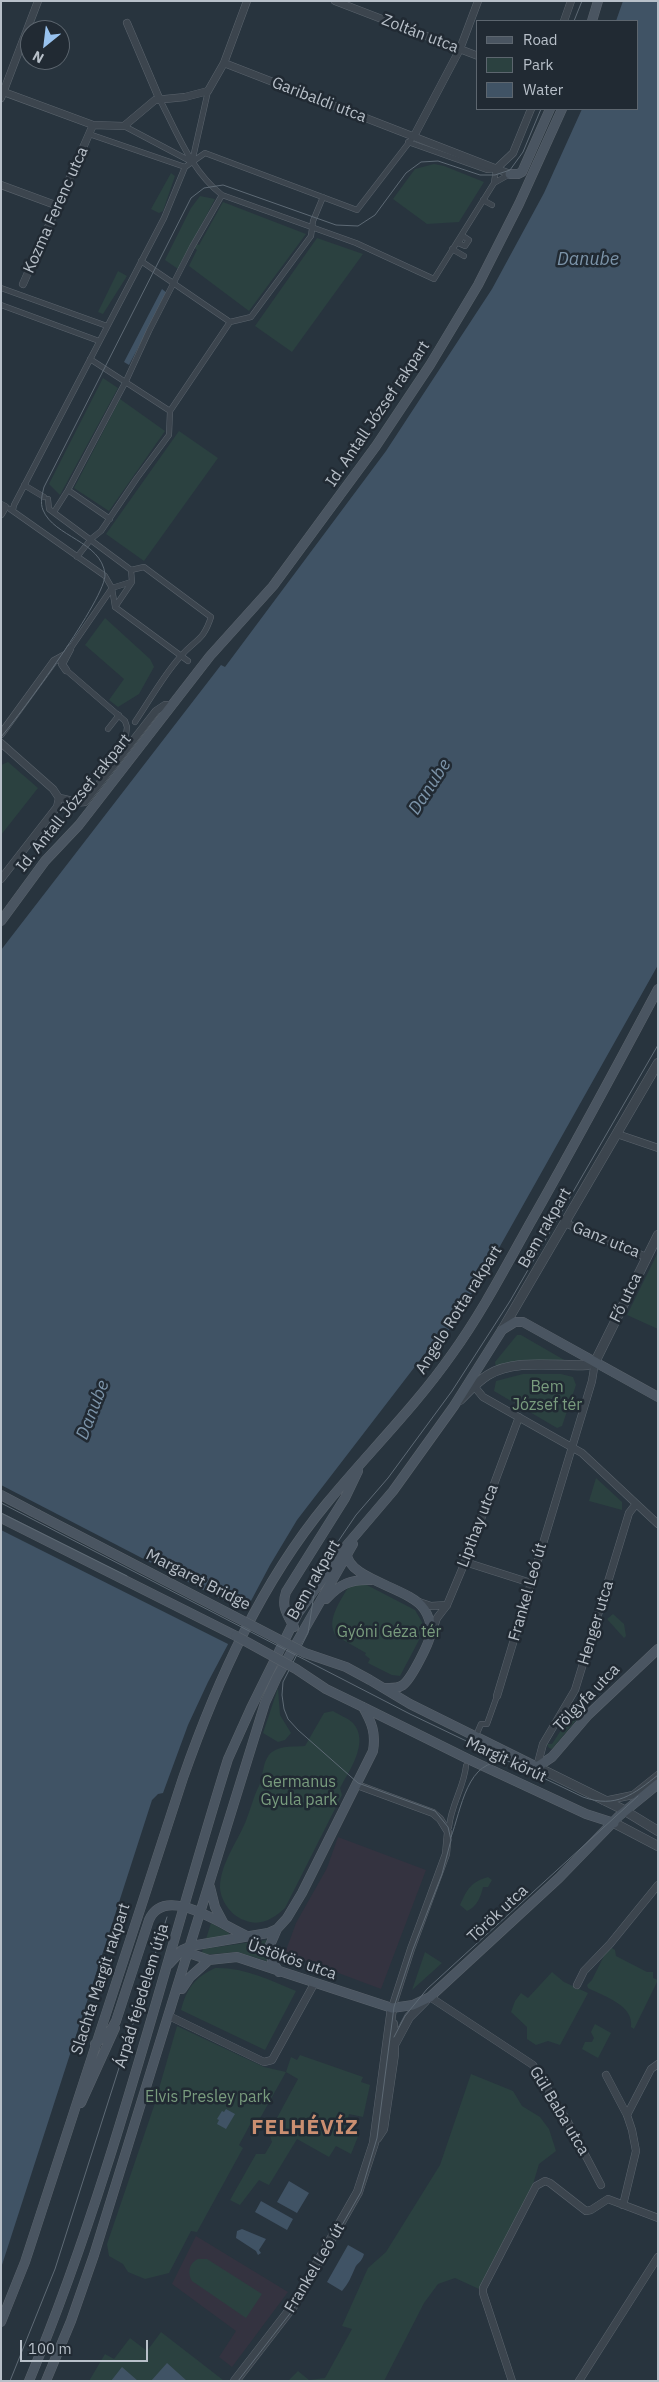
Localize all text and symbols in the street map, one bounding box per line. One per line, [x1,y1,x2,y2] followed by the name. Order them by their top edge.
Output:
[379,11,461,57] street label: Zoltán utca
[20,20,70,70] north arrow
[477,20,639,110] legend
[523,30,558,49] text: Road
[29,47,47,68] text: N
[523,55,553,74] text: Park
[269,73,369,127] street label: Garibaldi utca
[523,80,563,99] text: Water
[19,144,93,276] street label: Kozma Ferenc utca
[557,249,619,271] water label: Danube
[322,337,434,491] street label: Id. Antall József rakpart
[12,730,136,876] street label: Id. Antall József rakpart
[404,755,456,819] water label: Danube
[514,1185,576,1271] street label: Bem rakpart
[569,1218,643,1262] street label: Ganz utca
[412,1242,506,1378] street label: Angelo Rotta rakpart
[606,1270,646,1326] street label: Fő utca
[72,1377,114,1443] water label: Danube
[512,1377,582,1415] park label: Bem József tér
[453,1482,503,1570] street label: Lipthay utca
[283,1537,345,1623] street label: Bem rakpart
[505,1541,551,1643] street label: Frankel Leó út
[143,1545,253,1615] street label: Margaret Bridge
[574,1578,618,1668] street label: Henger utca
[337,1622,441,1642] park label: Gyóni Géza tér
[550,1660,624,1736] street label: Tölgyfa utca
[463,1733,549,1787] street label: Margit körút
[261,1772,337,1810] park label: Germanus Gyula park
[464,1881,532,1947] street label: Török utca
[67,1901,135,2057] street label: Slachta Margit rakpart
[111,1922,173,2070] street label: Árpád fejedelem útja
[245,1936,339,1984] street label: Üstökös utca
[525,2063,593,2159] street label: Gül Baba utca
[145,2087,271,2107] park label: Elvis Presley park
[250,2115,360,2141] district label: FELHÉVÍZ
[281,2220,349,2316] street label: Frankel Leó út
[22,2330,150,2362] scale bar
[28,2339,72,2358] text: 100 m

